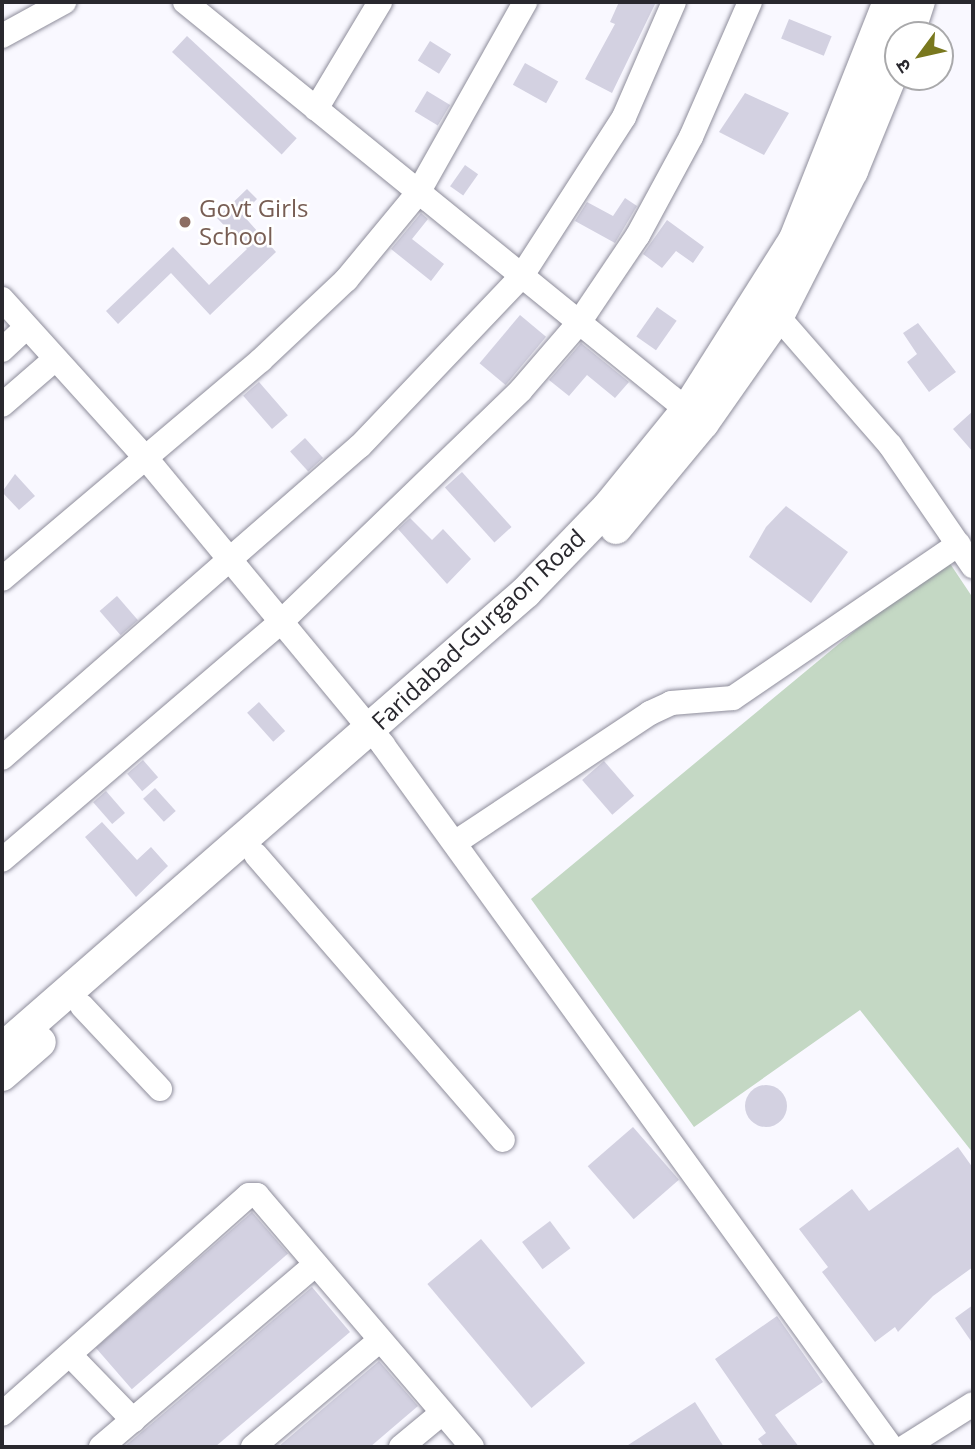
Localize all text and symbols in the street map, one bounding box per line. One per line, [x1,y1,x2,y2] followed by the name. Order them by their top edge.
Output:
[884,21,954,91] north arrow
[889,55,917,78] text: उ
[199,194,308,250] place label: Govt Girls School
[177,214,193,230] marker: Govt Girls School
[365,523,591,735] street label: Faridabad-Gurgaon Road

